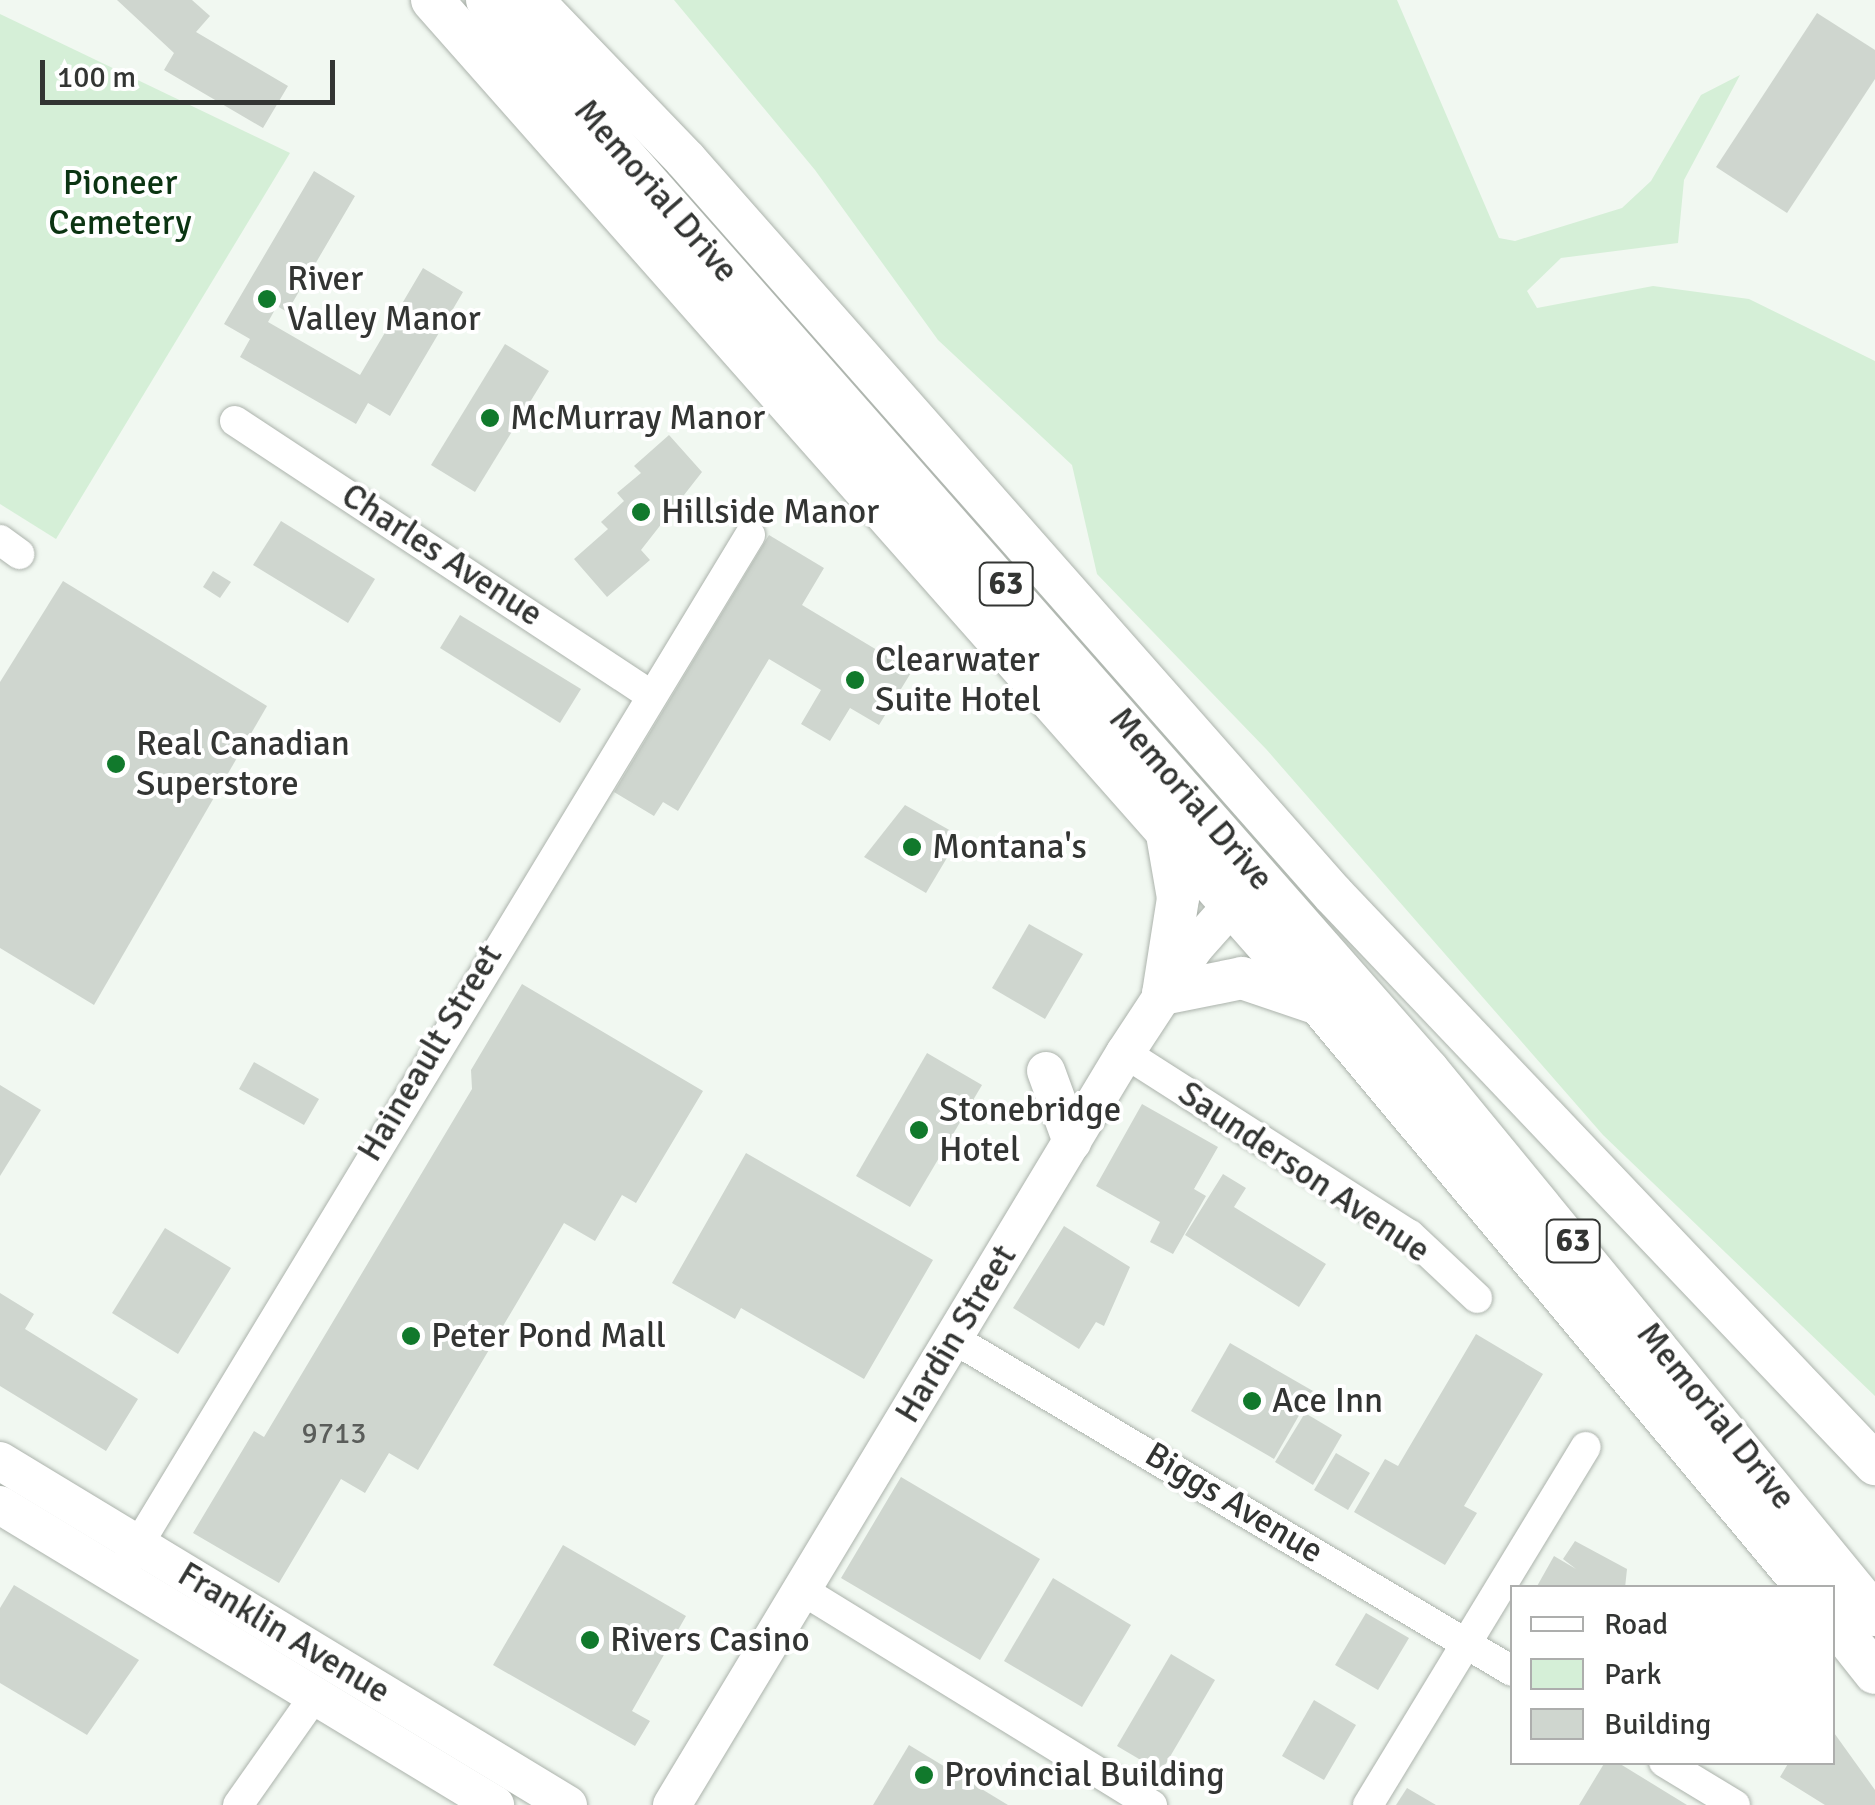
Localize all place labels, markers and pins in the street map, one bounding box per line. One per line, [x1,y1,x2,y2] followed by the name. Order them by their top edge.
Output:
[287,258,481,340] place label: River Valley Manor
[256,288,278,310] marker: River Valley Manor
[510,397,765,439] place label: McMurray Manor
[479,407,501,429] marker: McMurray Manor
[661,491,879,533] place label: Hillside Manor
[630,501,652,523] marker: Hillside Manor
[875,639,1041,721] place label: Clearwater Suite Hotel
[844,669,866,691] marker: Clearwater Suite Hotel
[136,723,350,805] place label: Real Canadian Superstore
[105,753,127,775] marker: Real Canadian Superstore
[932,826,1087,868] place label: Montana's
[901,836,923,858] marker: Montana's
[939,1089,1121,1171] place label: Stonebridge Hotel
[908,1119,930,1141] marker: Stonebridge Hotel
[431,1315,666,1357] place label: Peter Pond Mall
[400,1325,422,1347] marker: Peter Pond Mall
[1272,1380,1383,1422] place label: Ace Inn
[1241,1390,1263,1412] marker: Ace Inn
[610,1619,810,1661] place label: Rivers Casino
[579,1629,601,1651] marker: Rivers Casino
[944,1754,1225,1796] place label: Provincial Building
[913,1764,935,1786] marker: Provincial Building

